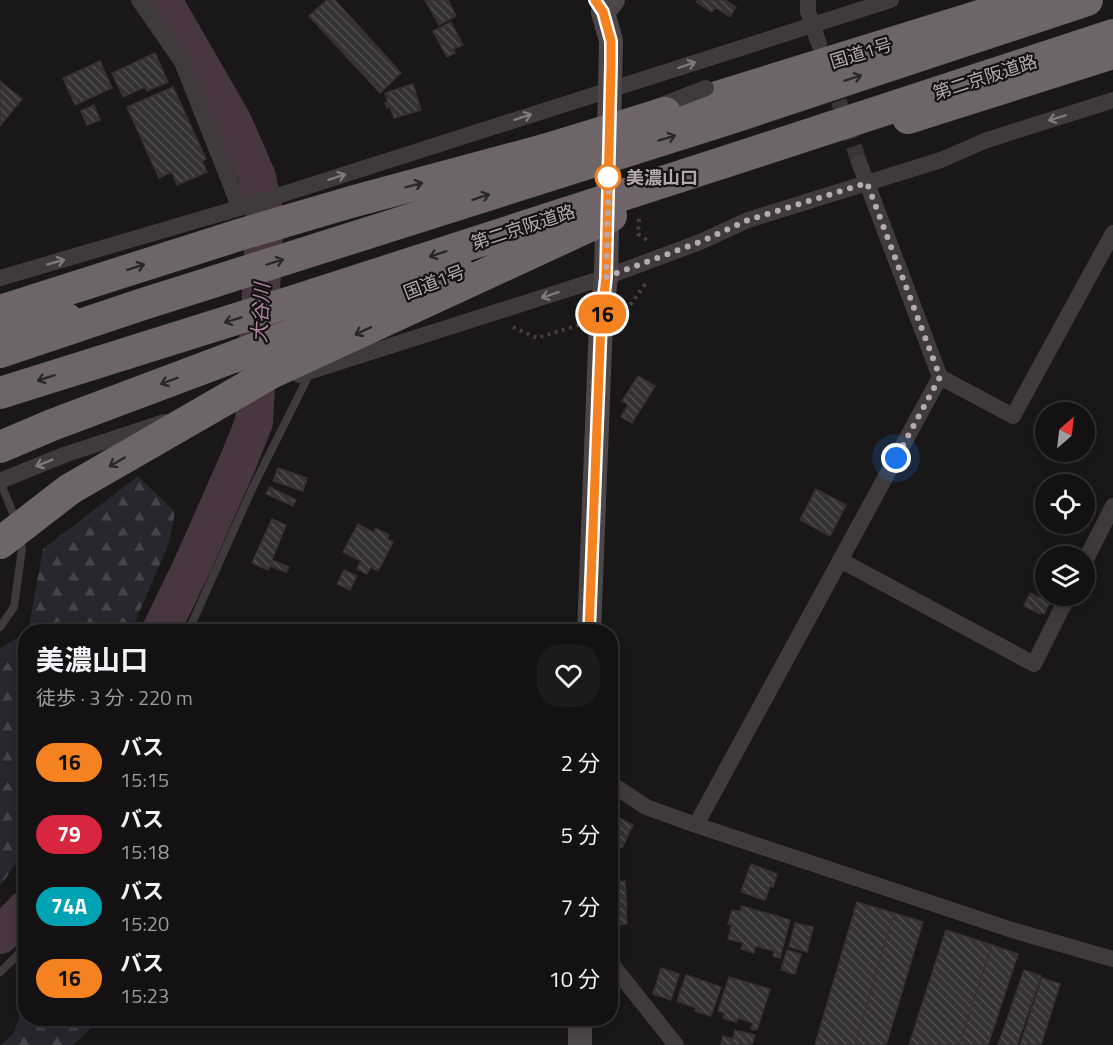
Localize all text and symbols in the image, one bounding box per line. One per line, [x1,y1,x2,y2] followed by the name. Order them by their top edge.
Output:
[826,31,896,75] street label: 国道1号
[929,47,1041,107] street label: 第二京阪道路
[677,59,696,70] one-way arrow
[843,71,862,82] one-way arrow
[513,111,532,122] one-way arrow
[1048,113,1067,124] one-way arrow
[657,132,676,143] one-way arrow
[595,164,621,190] marker: 美濃山口
[626,164,698,191] place label: 美濃山口
[327,171,346,182] one-way arrow
[404,179,423,190] one-way arrow
[471,190,490,201] one-way arrow
[467,197,579,257] street label: 第二京阪道路
[429,250,448,261] one-way arrow
[46,256,65,267] one-way arrow
[265,256,284,267] one-way arrow
[399,258,469,306] street label: 国道1号
[126,261,145,272] one-way arrow
[243,280,277,344] water label: 大谷川
[541,290,560,301] one-way arrow
[575,294,629,334] line badge: 16
[590,298,614,330] text: 16
[223,315,242,326] one-way arrow
[354,326,372,337] one-way arrow
[37,373,56,384] one-way arrow
[160,376,179,387] one-way arrow
[1035,402,1095,462] north arrow
[1035,402,1095,606] map controls
[881,443,911,473] your location
[109,457,126,469] one-way arrow
[35,458,54,469] one-way arrow
[1035,474,1095,534] button: locate
[1035,546,1095,606] button: layers
[36,638,148,681] text: 美濃山口
[537,644,600,707] button: heart
[36,682,193,713] text: 徒歩 · 3 分 · 220 m
[120,730,164,764] text: バス
[57,746,81,778] text: 16
[561,746,600,780] text: 2 分
[120,764,169,795] text: 15:15
[120,802,164,836] text: バス
[57,818,81,850] text: 79
[561,818,600,852] text: 5 分
[120,836,169,867] text: 15:18
[120,874,164,908] text: バス
[51,890,87,922] text: 74A
[561,890,600,924] text: 7 分
[120,908,169,939] text: 15:20
[120,946,164,980] text: バス
[57,962,81,994] text: 16
[549,962,600,996] text: 10 分
[120,980,169,1011] text: 15:23

